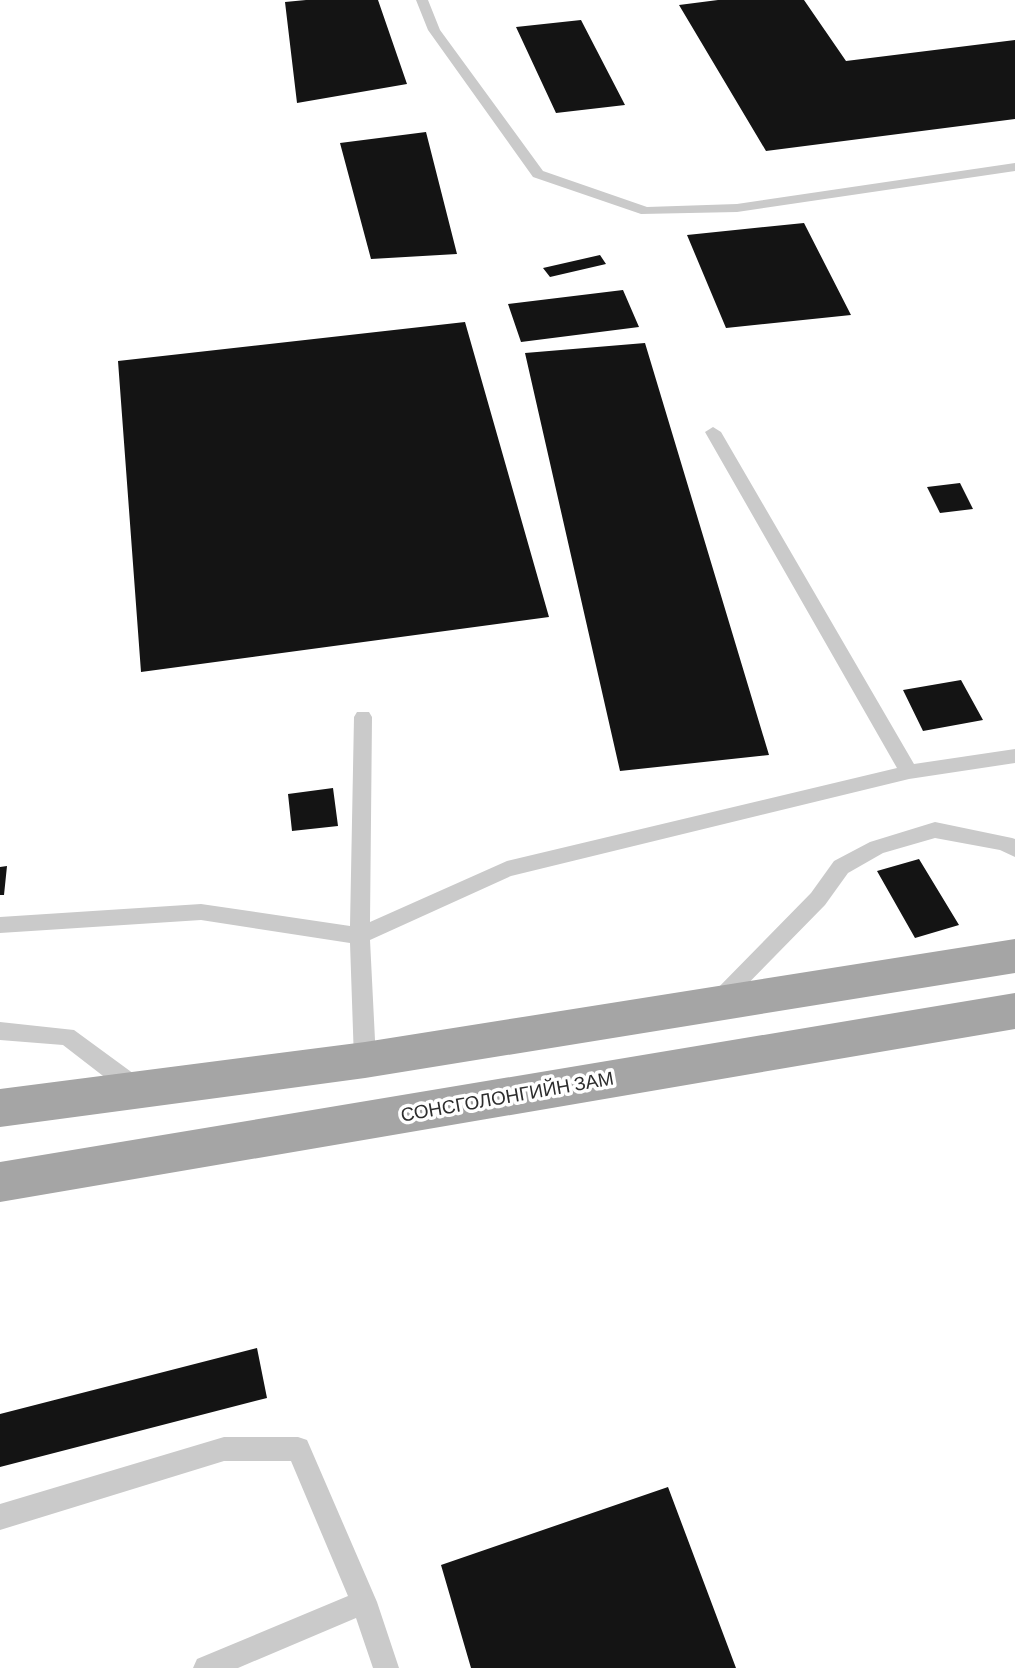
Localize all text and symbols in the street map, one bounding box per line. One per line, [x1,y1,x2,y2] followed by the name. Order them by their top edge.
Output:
[398,1064,616,1128] street label: СОНСГОЛОНГИЙН ЗАМ

